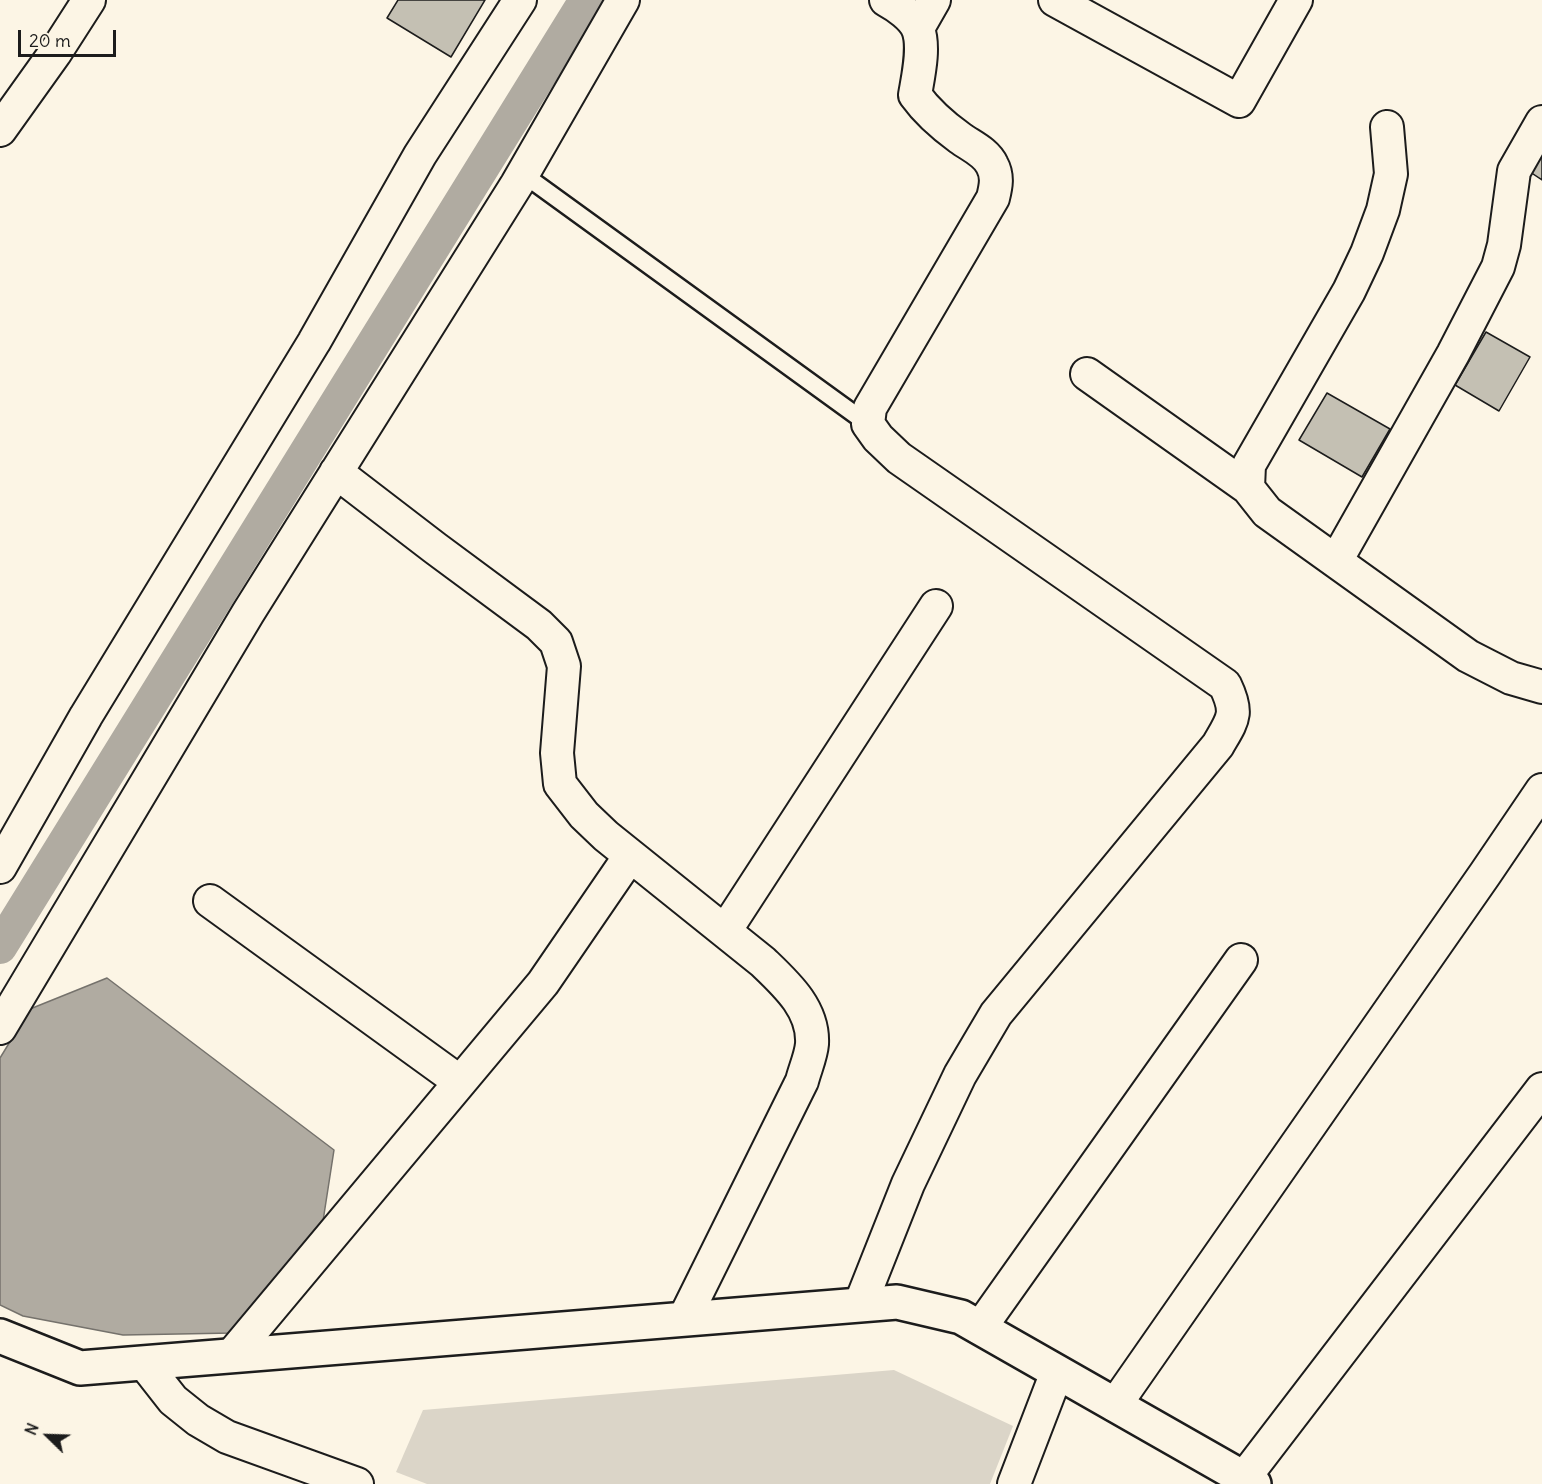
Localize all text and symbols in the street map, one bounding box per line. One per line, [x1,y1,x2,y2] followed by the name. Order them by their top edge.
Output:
[21,18,118,56] scale bar
[29,29,71,52] text: 20 m
[18,1406,78,1466] north arrow
[20,1420,43,1438] text: N

